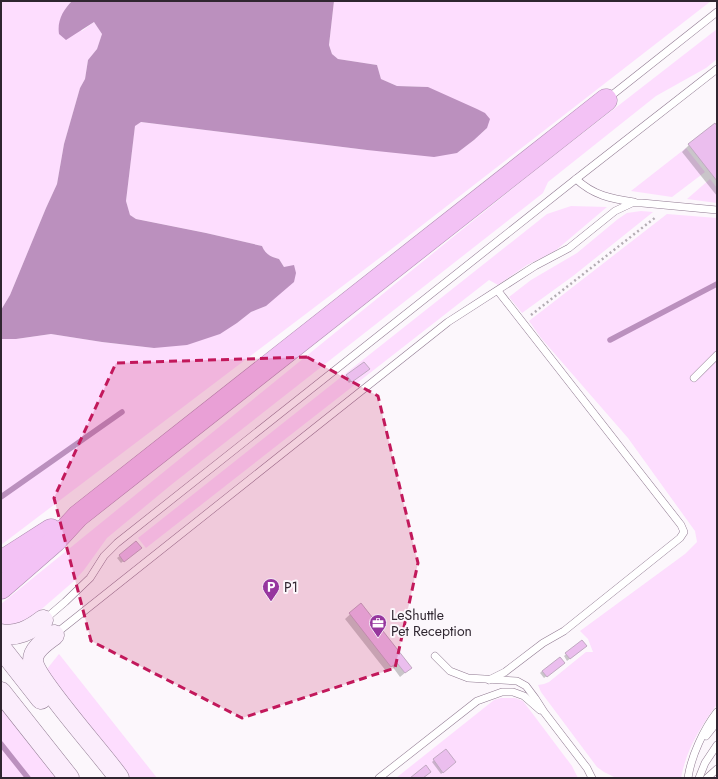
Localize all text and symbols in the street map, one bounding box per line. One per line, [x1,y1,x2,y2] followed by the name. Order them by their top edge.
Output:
[261,577,281,602] parking icon: P1
[284,577,298,597] place label: P1
[391,605,472,641] place label: LeShuttle Pet Reception
[368,613,388,638] office icon: LeShuttle Pet Reception

